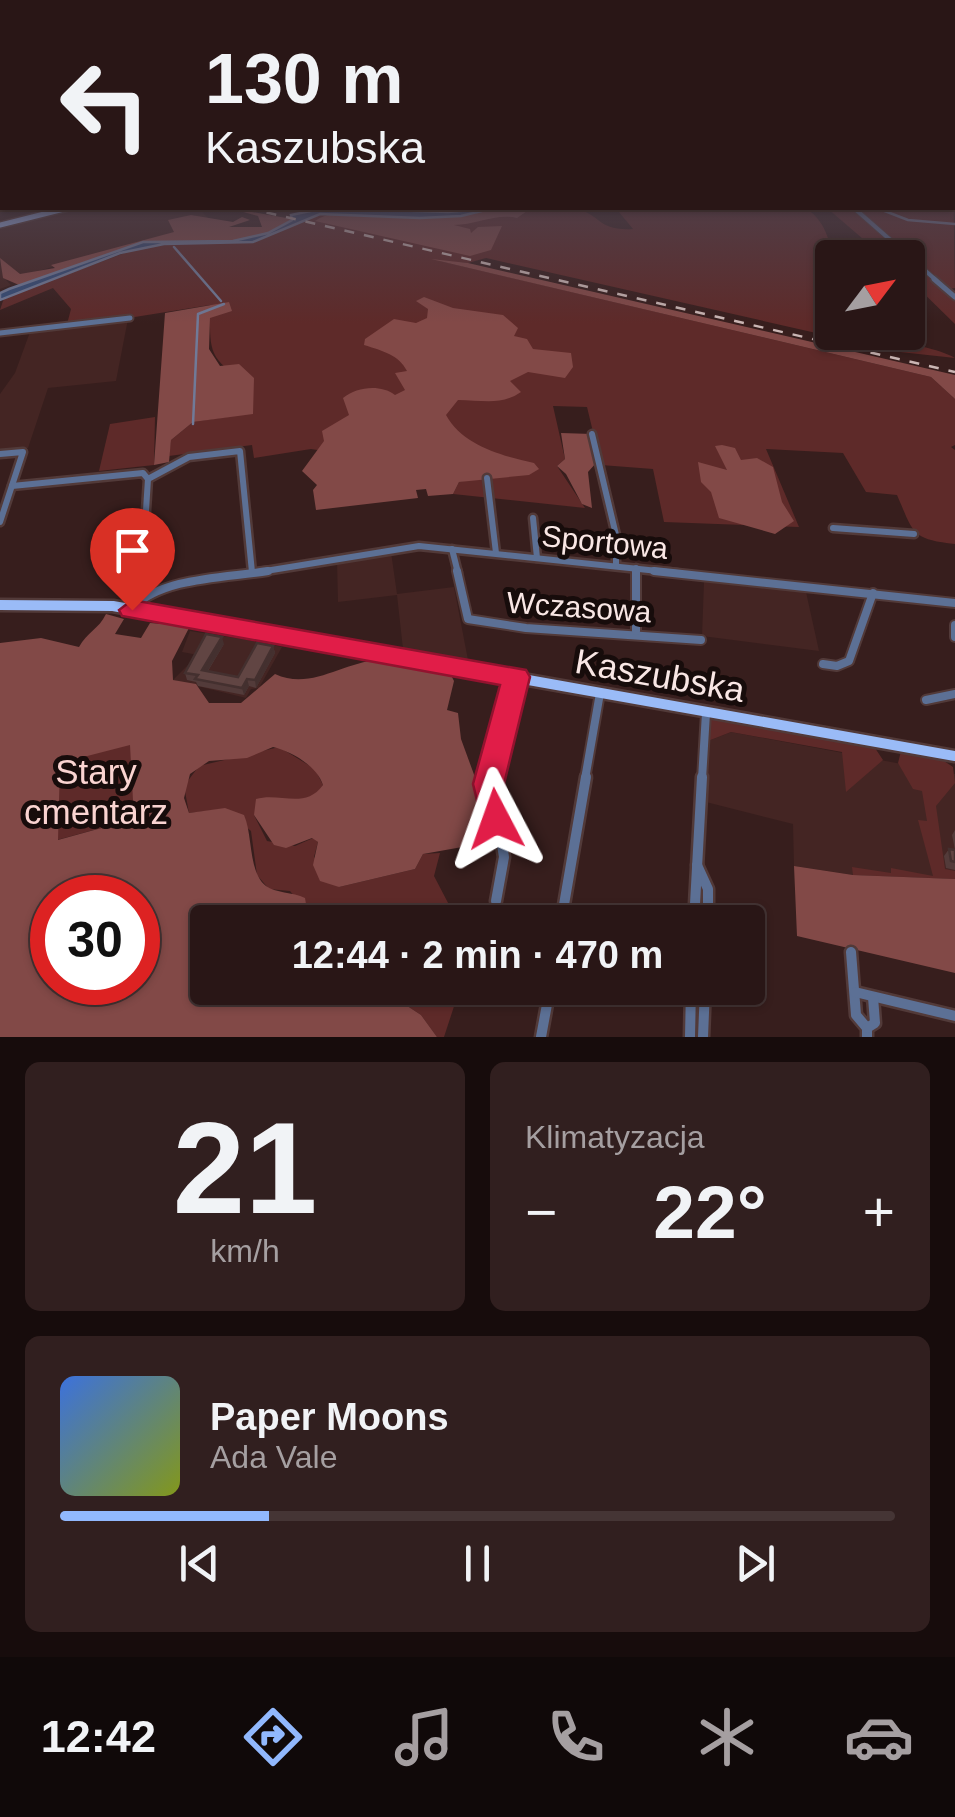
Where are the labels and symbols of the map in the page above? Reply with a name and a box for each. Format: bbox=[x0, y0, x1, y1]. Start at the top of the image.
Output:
north arrow bbox=[815, 240, 925, 350]
pin bbox=[90, 508, 175, 611]
street label: Sportowa bbox=[540, 519, 670, 565]
street label: Wczasowa bbox=[506, 585, 653, 629]
street label: Kaszubska bbox=[572, 641, 748, 709]
park label: Stary cmentarz bbox=[24, 752, 168, 831]
position arrow bbox=[444, 767, 548, 871]
speed limit sign: 30 bbox=[30, 875, 160, 1005]

